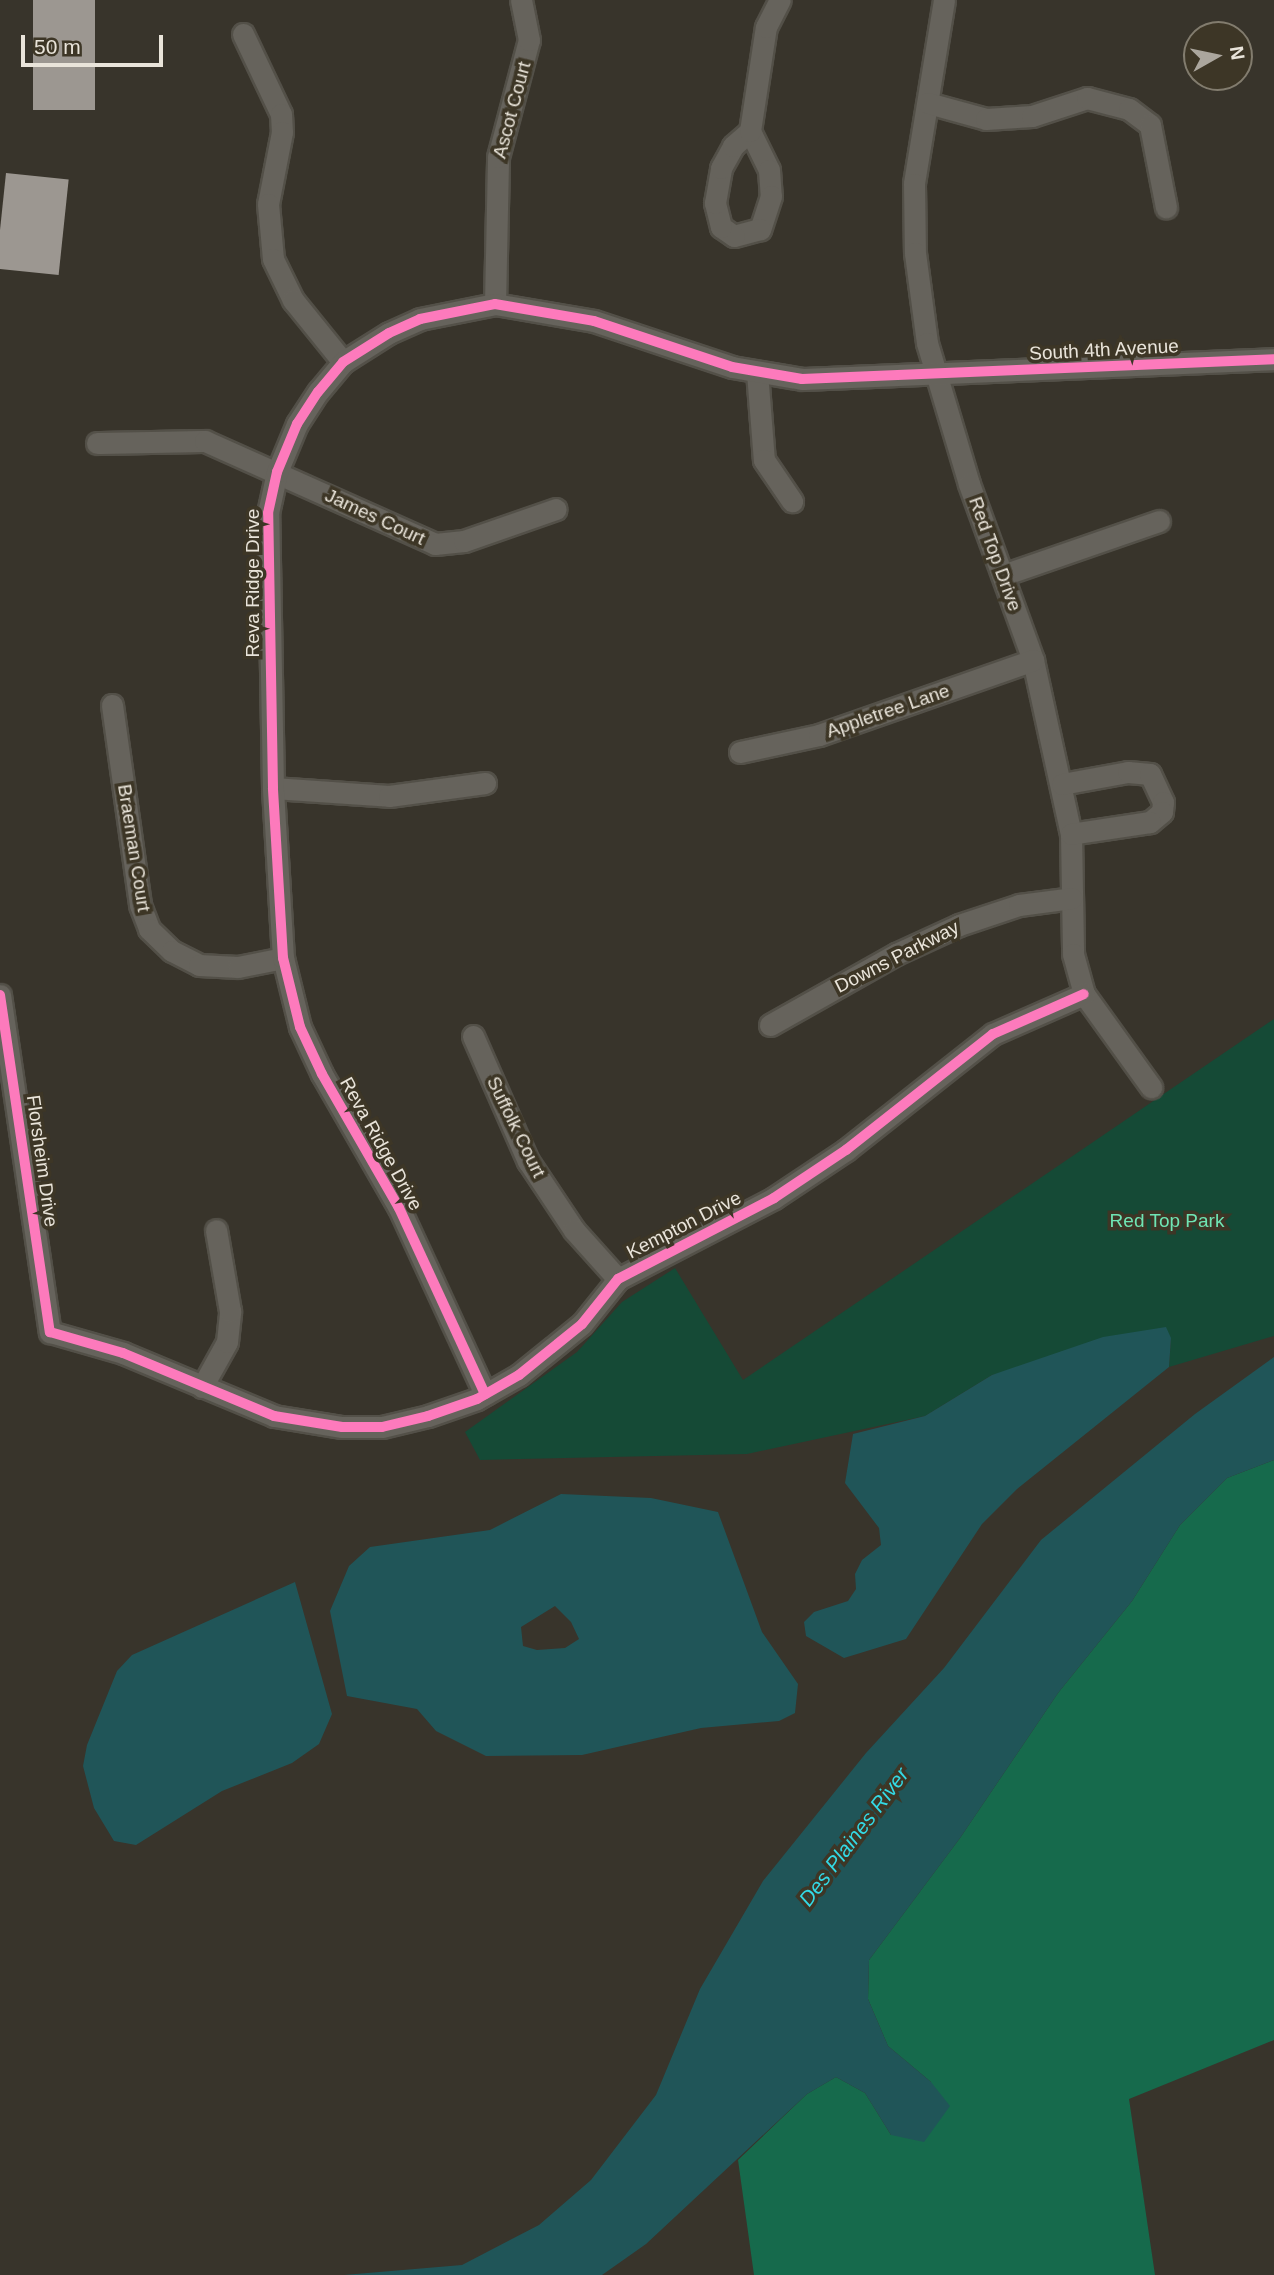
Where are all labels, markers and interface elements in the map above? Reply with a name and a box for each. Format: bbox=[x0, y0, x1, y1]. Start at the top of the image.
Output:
scale bar bbox=[24, 21, 166, 65]
north arrow bbox=[1183, 21, 1253, 91]
text: 50 m bbox=[34, 35, 81, 58]
text: N bbox=[1226, 45, 1249, 61]
street label: Ascot Court bbox=[488, 59, 536, 161]
street label: South 4th Avenue bbox=[1028, 335, 1180, 365]
street label: James Court bbox=[321, 484, 429, 550]
street label: Red Top Drive bbox=[964, 494, 1026, 614]
street label: Reva Ridge Drive bbox=[242, 509, 264, 657]
street label: Appletree Lane bbox=[823, 679, 953, 743]
street label: Braeman Court bbox=[113, 783, 155, 913]
street label: Downs Parkway bbox=[831, 916, 963, 998]
street label: Reva Ridge Drive bbox=[335, 1073, 427, 1215]
street label: Suffolk Court bbox=[482, 1073, 550, 1181]
street label: Florsheim Drive bbox=[21, 1094, 63, 1228]
street label: Kempton Drive bbox=[623, 1186, 745, 1264]
park label: Red Top Park bbox=[1109, 1210, 1225, 1232]
water label: Des Plaines River bbox=[794, 1763, 914, 1911]

